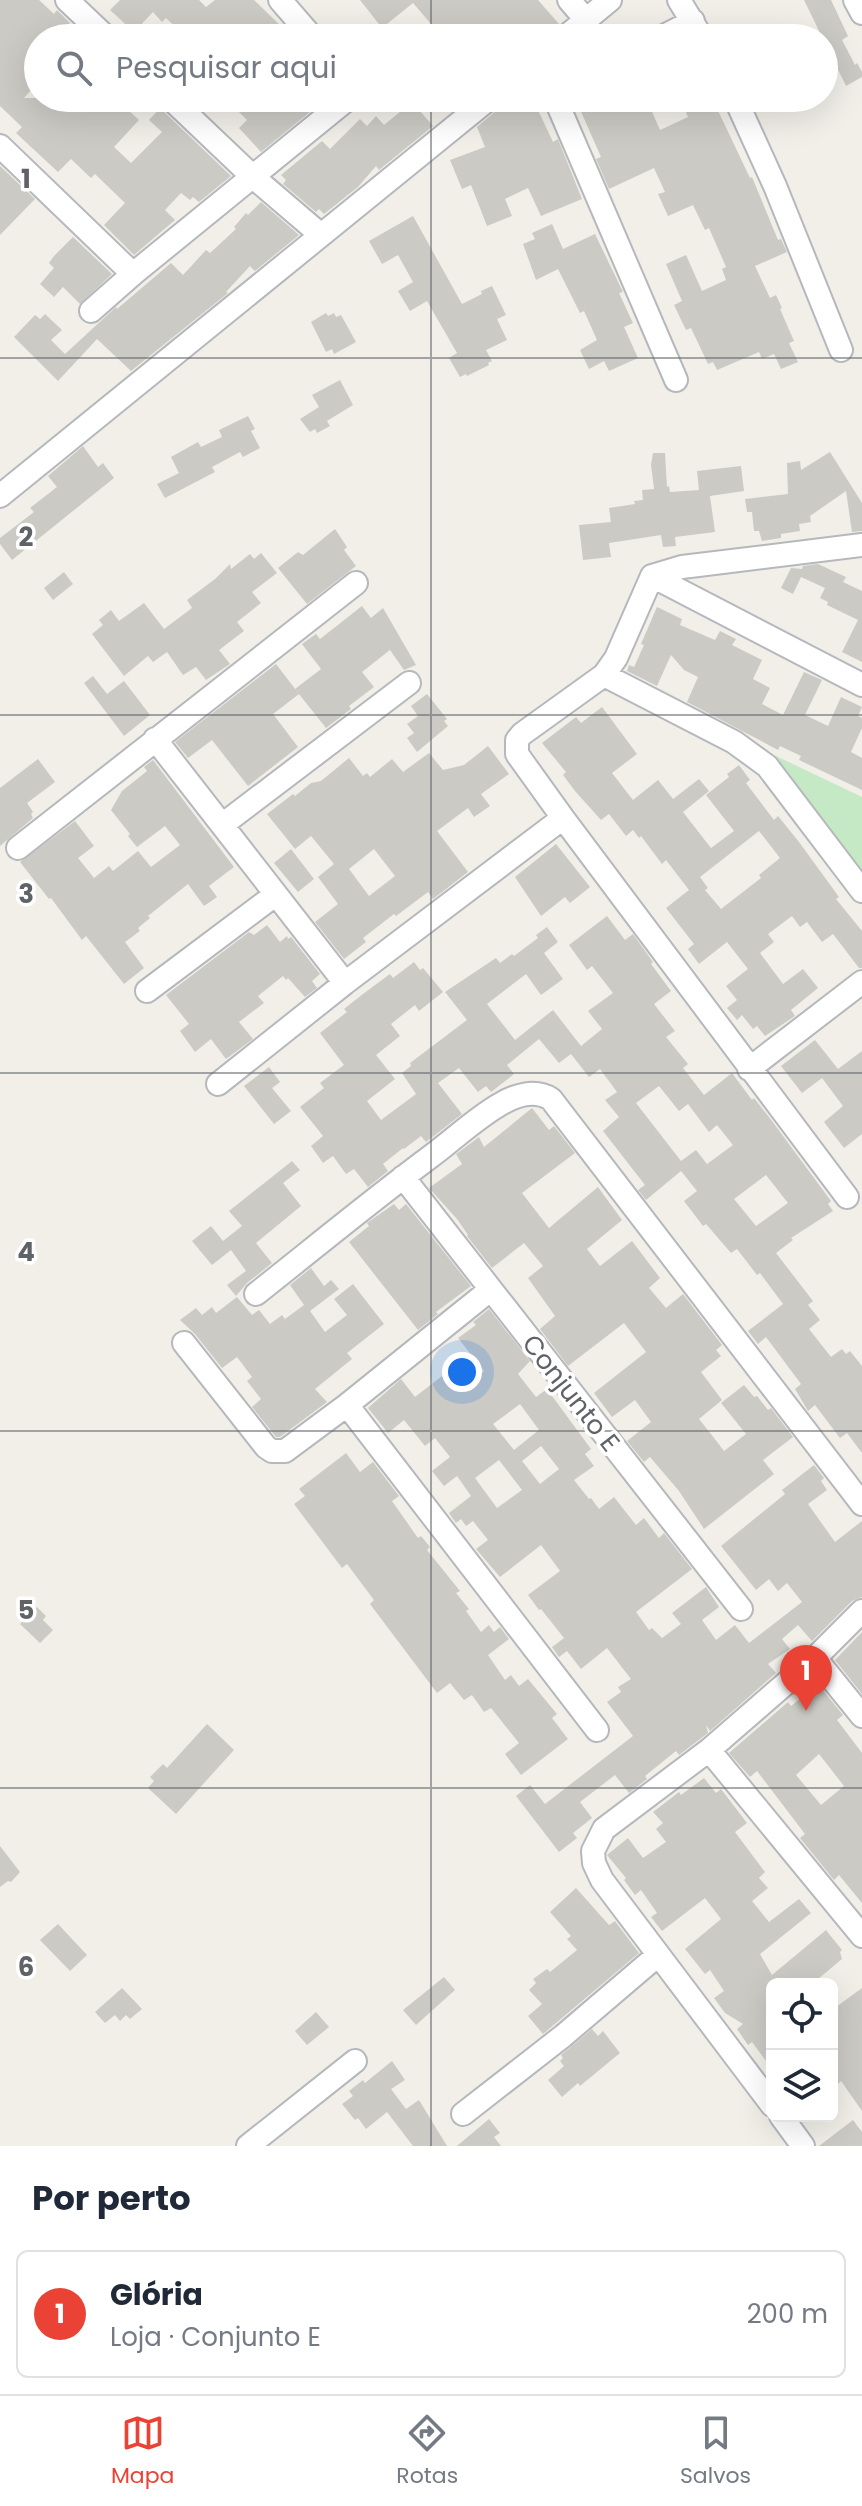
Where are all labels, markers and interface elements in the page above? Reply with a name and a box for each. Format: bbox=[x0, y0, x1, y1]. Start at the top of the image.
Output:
search box bbox=[24, 24, 838, 112]
icon: search bbox=[52, 46, 96, 90]
text: Pesquisar aqui bbox=[116, 46, 337, 89]
text: 1 bbox=[21, 161, 31, 197]
text: 2 bbox=[19, 519, 34, 555]
text: 3 bbox=[18, 876, 34, 912]
text: 4 bbox=[17, 1234, 35, 1270]
street label: Conjunto E bbox=[514, 1327, 628, 1459]
your location bbox=[442, 1352, 482, 1392]
text: 5 bbox=[18, 1592, 34, 1628]
pin: 1 bbox=[780, 1645, 832, 1711]
text: 6 bbox=[18, 1949, 34, 1985]
map controls bbox=[766, 1978, 838, 2122]
button: locate bbox=[766, 1978, 838, 2050]
button: layers bbox=[766, 2050, 838, 2122]
text: Por perto bbox=[32, 2174, 191, 2222]
text: Glória bbox=[110, 2273, 203, 2316]
text: 1 bbox=[55, 2296, 65, 2332]
text: 200 m bbox=[747, 2296, 828, 2332]
text: Loja · Conjunto E bbox=[110, 2319, 321, 2355]
tab: Mapa bbox=[111, 2411, 174, 2492]
tab: Rotas bbox=[396, 2411, 458, 2492]
tab: Salvos bbox=[680, 2411, 751, 2492]

